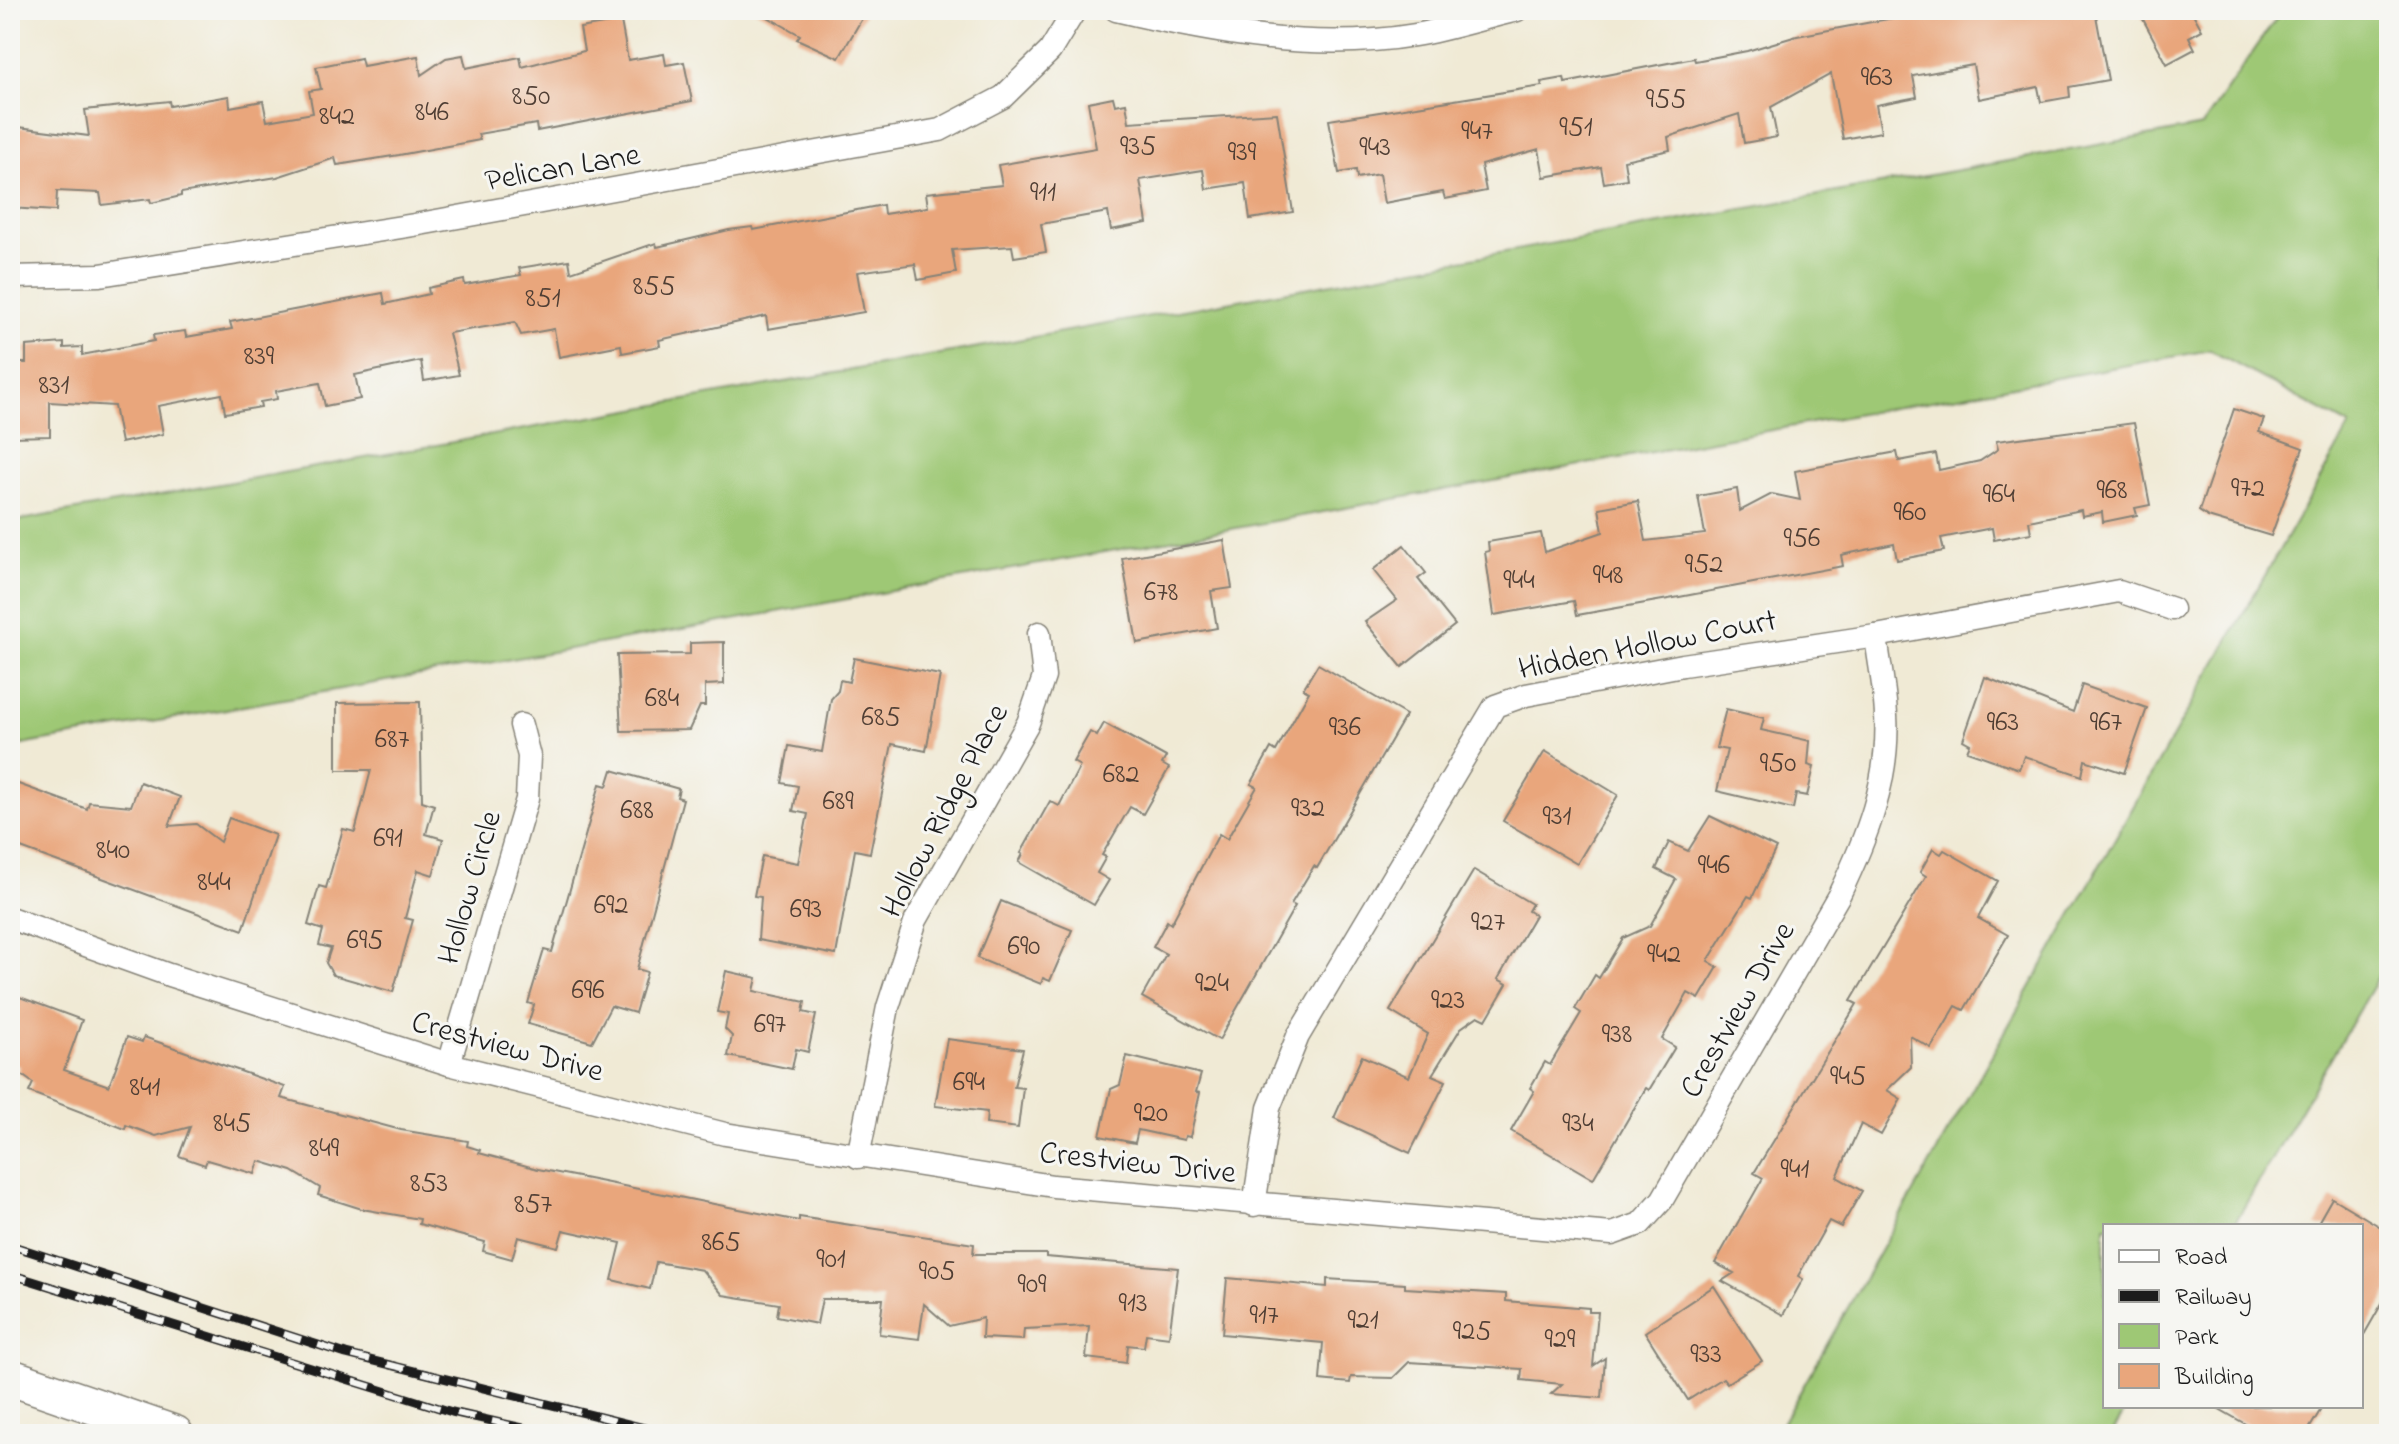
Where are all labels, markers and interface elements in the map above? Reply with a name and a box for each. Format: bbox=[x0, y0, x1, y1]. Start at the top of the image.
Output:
house number: 963 bbox=[1861, 58, 1893, 99]
house number: 850 bbox=[512, 77, 550, 118]
house number: 955 bbox=[1646, 80, 1686, 121]
house number: 846 bbox=[415, 93, 449, 134]
house number: 842 bbox=[319, 97, 355, 138]
house number: 951 bbox=[1559, 108, 1593, 149]
house number: 947 bbox=[1461, 112, 1493, 153]
house number: 935 bbox=[1120, 127, 1156, 168]
house number: 943 bbox=[1359, 128, 1391, 169]
street label: Pelican Lane bbox=[481, 133, 644, 206]
house number: 939 bbox=[1228, 133, 1257, 174]
house number: 911 bbox=[1030, 173, 1056, 214]
house number: 855 bbox=[633, 267, 675, 308]
house number: 851 bbox=[525, 279, 561, 320]
house number: 839 bbox=[244, 337, 275, 378]
house number: 831 bbox=[39, 366, 70, 407]
house number: 972 bbox=[2231, 469, 2265, 510]
house number: 968 bbox=[2096, 471, 2128, 512]
house number: 964 bbox=[1983, 475, 2016, 516]
house number: 960 bbox=[1894, 493, 1926, 534]
house number: 956 bbox=[1784, 519, 1820, 560]
house number: 952 bbox=[1685, 545, 1723, 586]
house number: 948 bbox=[1593, 556, 1623, 597]
house number: 944 bbox=[1503, 561, 1535, 602]
house number: 678 bbox=[1144, 573, 1178, 614]
street label: Hidden Hollow Court bbox=[1514, 598, 1781, 695]
house number: 684 bbox=[645, 679, 680, 720]
street label: Hollow Ridge Place bbox=[870, 696, 1023, 927]
house number: 685 bbox=[862, 698, 900, 739]
house number: 963 bbox=[1987, 703, 2019, 744]
house number: 967 bbox=[2090, 703, 2123, 744]
house number: 936 bbox=[1329, 708, 1361, 749]
house number: 687 bbox=[375, 720, 410, 761]
house number: 950 bbox=[1760, 744, 1796, 785]
house number: 682 bbox=[1103, 755, 1139, 796]
house number: 689 bbox=[822, 782, 854, 823]
house number: 932 bbox=[1291, 789, 1325, 830]
house number: 688 bbox=[620, 791, 654, 832]
house number: 931 bbox=[1543, 797, 1572, 838]
street label: Hollow Circle bbox=[427, 805, 516, 970]
house number: 691 bbox=[373, 819, 403, 860]
house number: 840 bbox=[96, 831, 130, 872]
house number: 946 bbox=[1698, 846, 1730, 887]
house number: 844 bbox=[197, 863, 231, 904]
house number: 692 bbox=[594, 886, 628, 927]
house number: 693 bbox=[790, 890, 822, 931]
house number: 927 bbox=[1471, 903, 1505, 944]
street label: Crestview Drive bbox=[1669, 913, 1809, 1108]
house number: 695 bbox=[347, 921, 383, 962]
house number: 690 bbox=[1008, 927, 1040, 968]
house number: 942 bbox=[1647, 935, 1681, 976]
house number: 924 bbox=[1195, 964, 1229, 1005]
house number: 696 bbox=[571, 971, 605, 1012]
house number: 923 bbox=[1431, 981, 1465, 1022]
street label: Crestview Drive bbox=[406, 1000, 609, 1097]
house number: 697 bbox=[754, 1005, 787, 1046]
house number: 938 bbox=[1602, 1015, 1632, 1056]
house number: 945 bbox=[1830, 1057, 1866, 1098]
house number: 694 bbox=[953, 1063, 986, 1104]
house number: 841 bbox=[130, 1068, 161, 1109]
house number: 920 bbox=[1134, 1094, 1168, 1135]
house number: 845 bbox=[213, 1104, 251, 1145]
house number: 934 bbox=[1562, 1104, 1594, 1145]
house number: 849 bbox=[309, 1129, 340, 1170]
street label: Crestview Drive bbox=[1037, 1131, 1239, 1198]
house number: 941 bbox=[1781, 1150, 1810, 1191]
house number: 853 bbox=[410, 1164, 448, 1205]
house number: 857 bbox=[514, 1185, 552, 1226]
house number: 865 bbox=[702, 1223, 740, 1264]
legend bbox=[2103, 1224, 2363, 1408]
house number: 901 bbox=[816, 1240, 846, 1281]
text: Road bbox=[2175, 1241, 2228, 1276]
house number: 905 bbox=[919, 1252, 955, 1293]
house number: 909 bbox=[1018, 1265, 1047, 1306]
text: Railway bbox=[2175, 1281, 2252, 1317]
house number: 913 bbox=[1119, 1284, 1147, 1325]
house number: 917 bbox=[1250, 1296, 1279, 1337]
house number: 921 bbox=[1347, 1301, 1379, 1342]
house number: 925 bbox=[1453, 1312, 1491, 1353]
house number: 929 bbox=[1545, 1320, 1576, 1361]
text: Park bbox=[2175, 1321, 2219, 1356]
house number: 933 bbox=[1690, 1335, 1722, 1376]
text: Building bbox=[2174, 1361, 2254, 1396]

